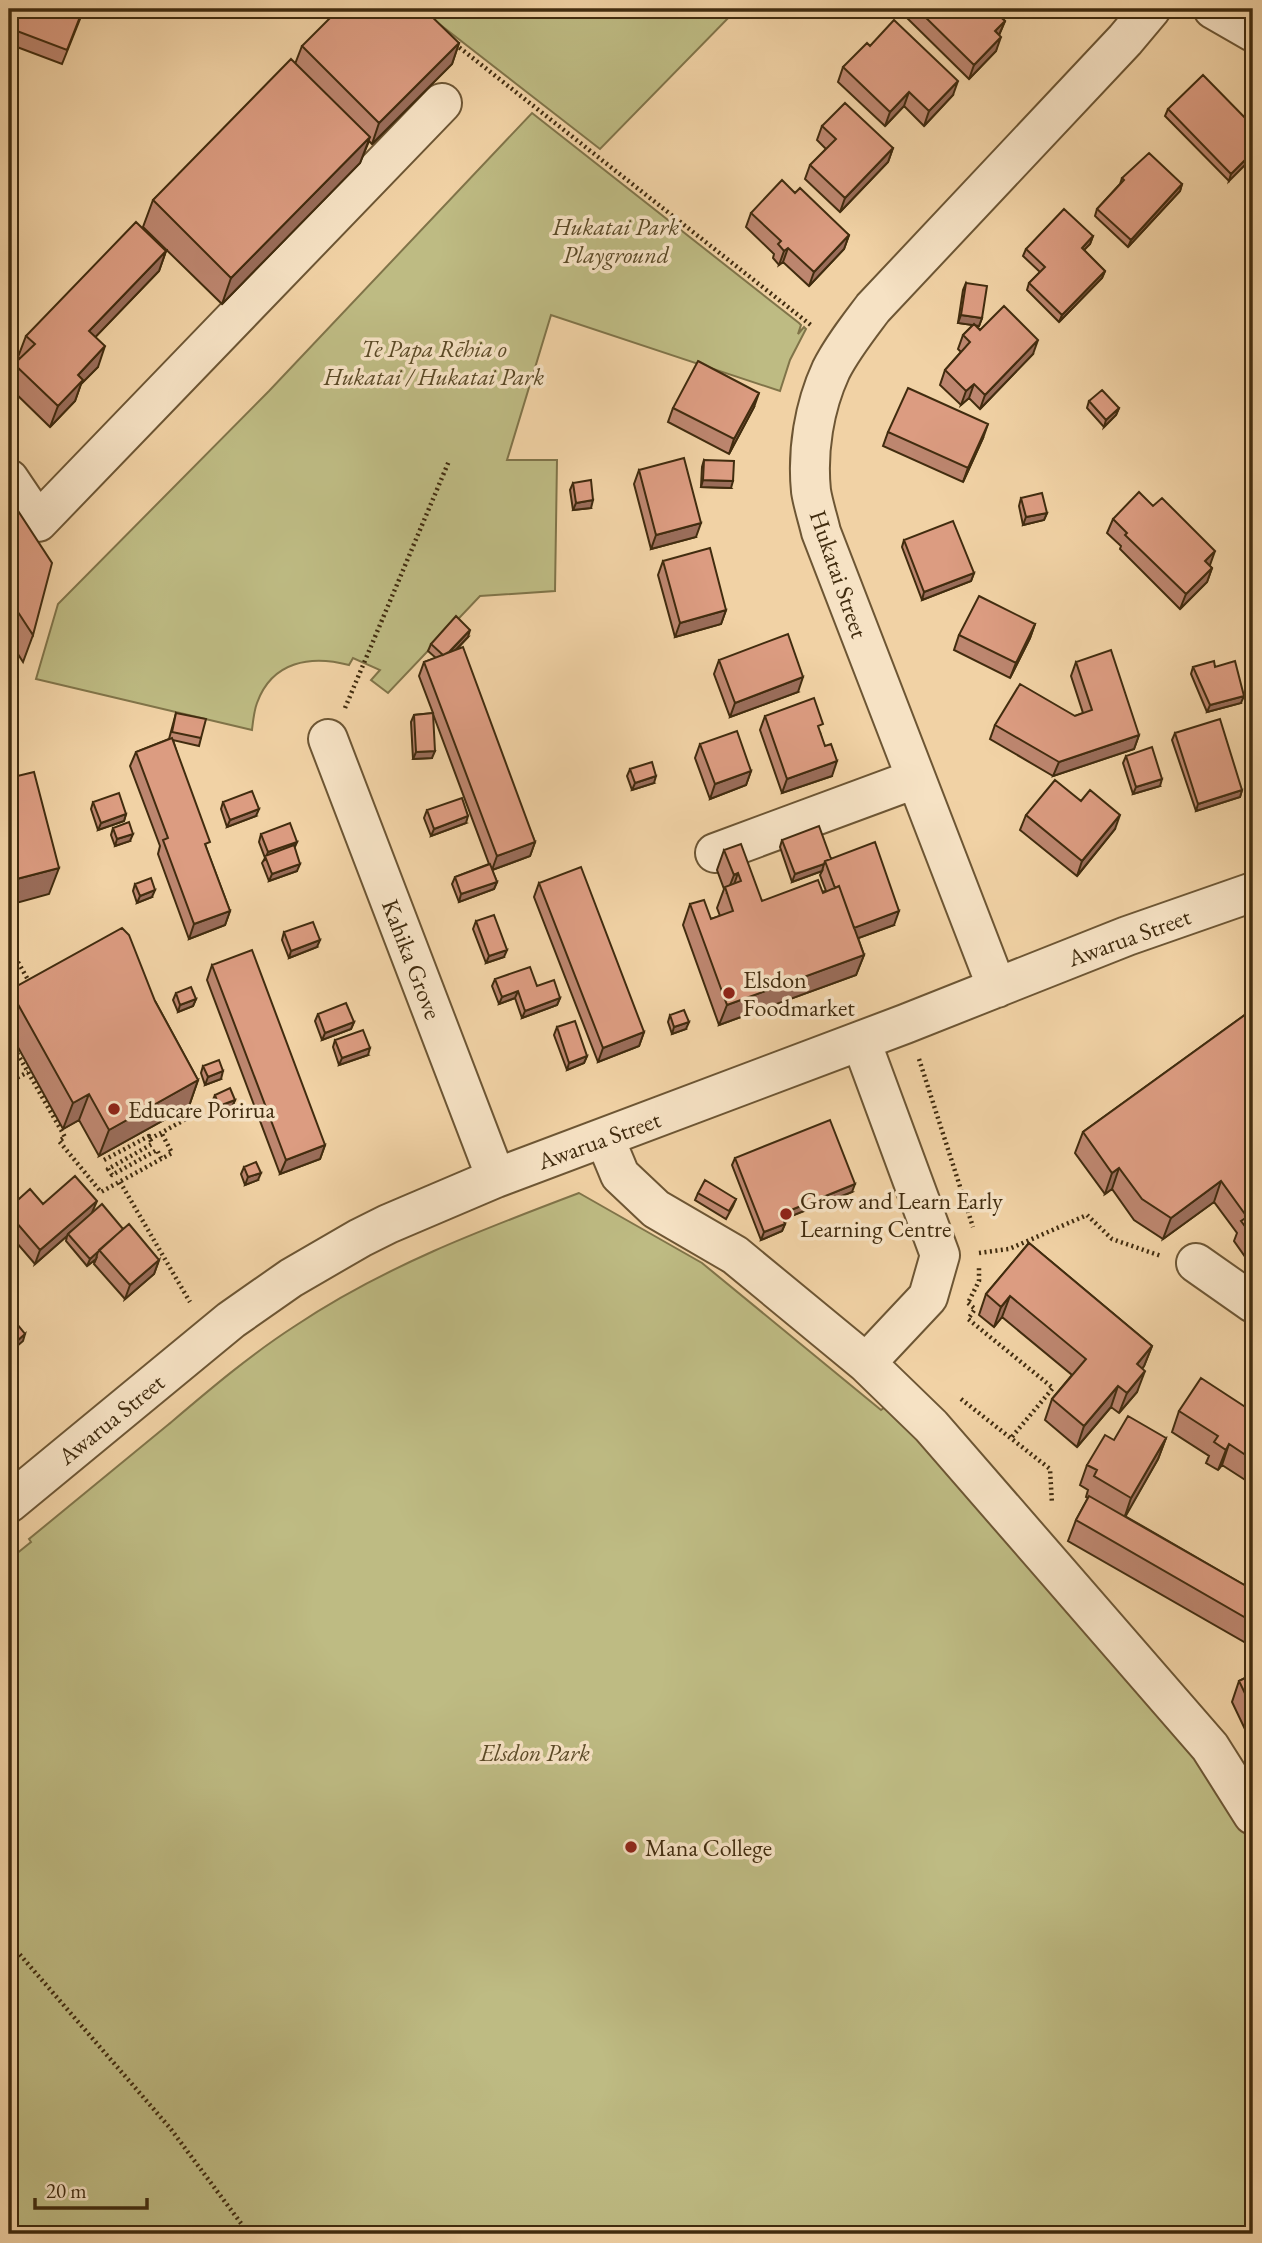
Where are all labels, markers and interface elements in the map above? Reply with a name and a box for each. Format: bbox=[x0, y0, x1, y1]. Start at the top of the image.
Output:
park label: Hukatai Park Playground bbox=[552, 211, 679, 270]
park label: Te Papa Rēhia o Hukatai / Hukatai Park bbox=[323, 333, 544, 392]
street label: Hukatai Street bbox=[803, 506, 876, 643]
street label: Kahika Grove bbox=[375, 895, 449, 1023]
street label: Awarua Street bbox=[1062, 900, 1195, 974]
place label: Elsdon Foodmarket bbox=[743, 964, 855, 1023]
marker: Elsdon Foodmarket bbox=[721, 985, 737, 1001]
place label: Educare Porirua bbox=[128, 1094, 275, 1125]
marker: Educare Porirua bbox=[106, 1101, 122, 1117]
street label: Awarua Street bbox=[532, 1103, 665, 1177]
place label: Grow and Learn Early Learning Centre bbox=[800, 1185, 1003, 1244]
marker: Grow and Learn Early Learning Centre bbox=[778, 1206, 794, 1222]
street label: Awarua Street bbox=[51, 1366, 171, 1472]
park label: Elsdon Park bbox=[479, 1737, 590, 1768]
place label: Mana College bbox=[645, 1832, 772, 1863]
marker: Mana College bbox=[623, 1839, 639, 1855]
scale bar bbox=[35, 2166, 147, 2210]
text: 20 m bbox=[46, 2177, 87, 2204]

